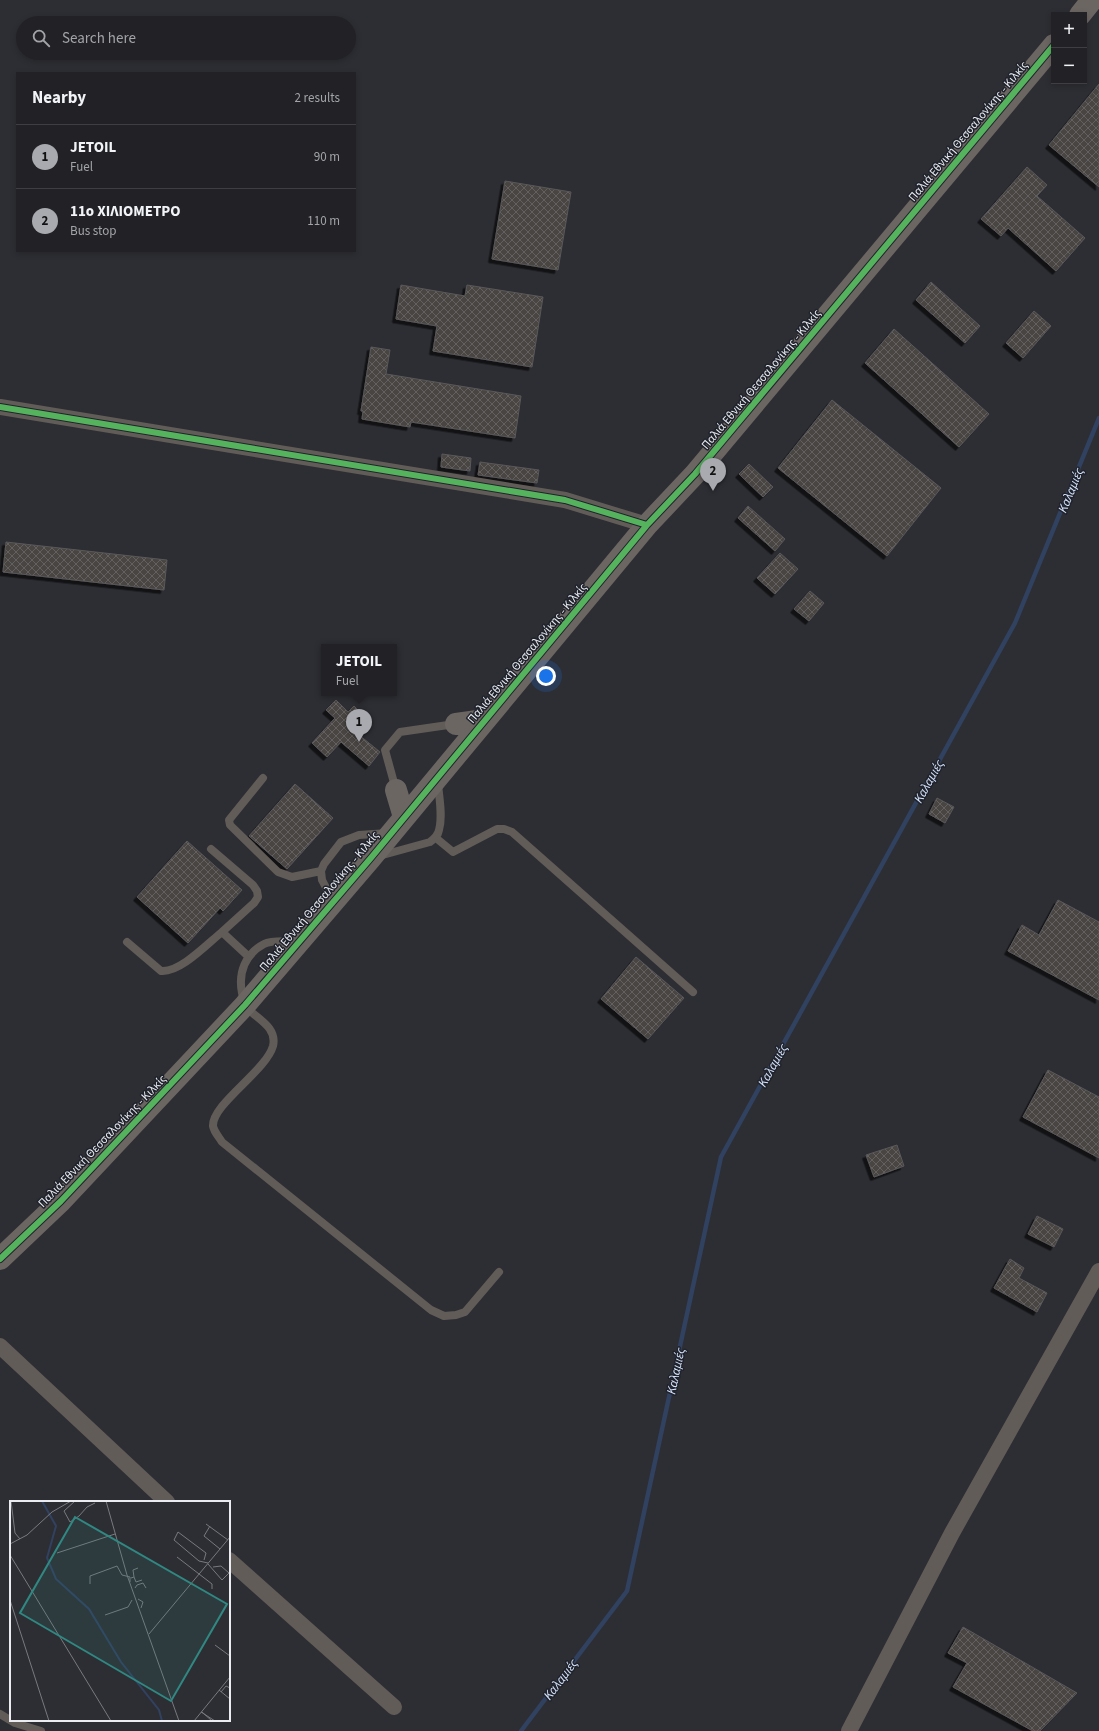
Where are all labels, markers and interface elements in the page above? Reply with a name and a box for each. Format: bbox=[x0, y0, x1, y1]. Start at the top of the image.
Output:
map controls bbox=[1051, 12, 1087, 84]
button: + bbox=[1051, 12, 1087, 48]
search box bbox=[16, 16, 356, 60]
icon: search bbox=[30, 27, 52, 49]
text: Search here bbox=[62, 28, 136, 49]
button: − bbox=[1051, 48, 1087, 84]
street label: Παλιά Εθνική Θεσσαλονίκης - Κιλκίς bbox=[905, 58, 1032, 205]
text: Nearby bbox=[32, 86, 86, 110]
text: 2 results bbox=[295, 89, 340, 107]
text: JETOIL bbox=[70, 137, 116, 158]
text: 1 bbox=[42, 148, 48, 166]
text: 90 m bbox=[314, 148, 340, 166]
text: Fuel bbox=[70, 158, 93, 176]
text: 11ο ΧΙΛΙΟΜΕΤΡΟ bbox=[70, 201, 180, 222]
text: 2 bbox=[42, 212, 48, 230]
text: 110 m bbox=[307, 212, 340, 230]
text: Bus stop bbox=[70, 222, 116, 240]
street label: Παλιά Εθνική Θεσσαλονίκης - Κιλκίς bbox=[698, 306, 825, 453]
pin: 2 bbox=[700, 458, 726, 491]
water label: Καλαμιές bbox=[1054, 465, 1088, 516]
street label: Παλιά Εθνική Θεσσαλονίκης - Κιλκίς bbox=[464, 580, 591, 727]
popup bbox=[321, 644, 397, 696]
text: JETOIL bbox=[336, 651, 382, 672]
your location bbox=[536, 666, 556, 686]
text: Fuel bbox=[336, 672, 359, 690]
pin: 1 bbox=[346, 709, 372, 742]
water label: Καλαμιές bbox=[910, 756, 948, 806]
street label: Παλιά Εθνική Θεσσαλονίκης - Κιλκίς bbox=[256, 828, 383, 975]
water label: Καλαμιές bbox=[754, 1040, 792, 1090]
street label: Παλιά Εθνική Θεσσαλονίκης - Κιλκίς bbox=[34, 1071, 170, 1211]
water label: Καλαμιές bbox=[662, 1346, 690, 1396]
inset map bbox=[10, 1501, 230, 1721]
water label: Καλαμιές bbox=[539, 1655, 582, 1704]

